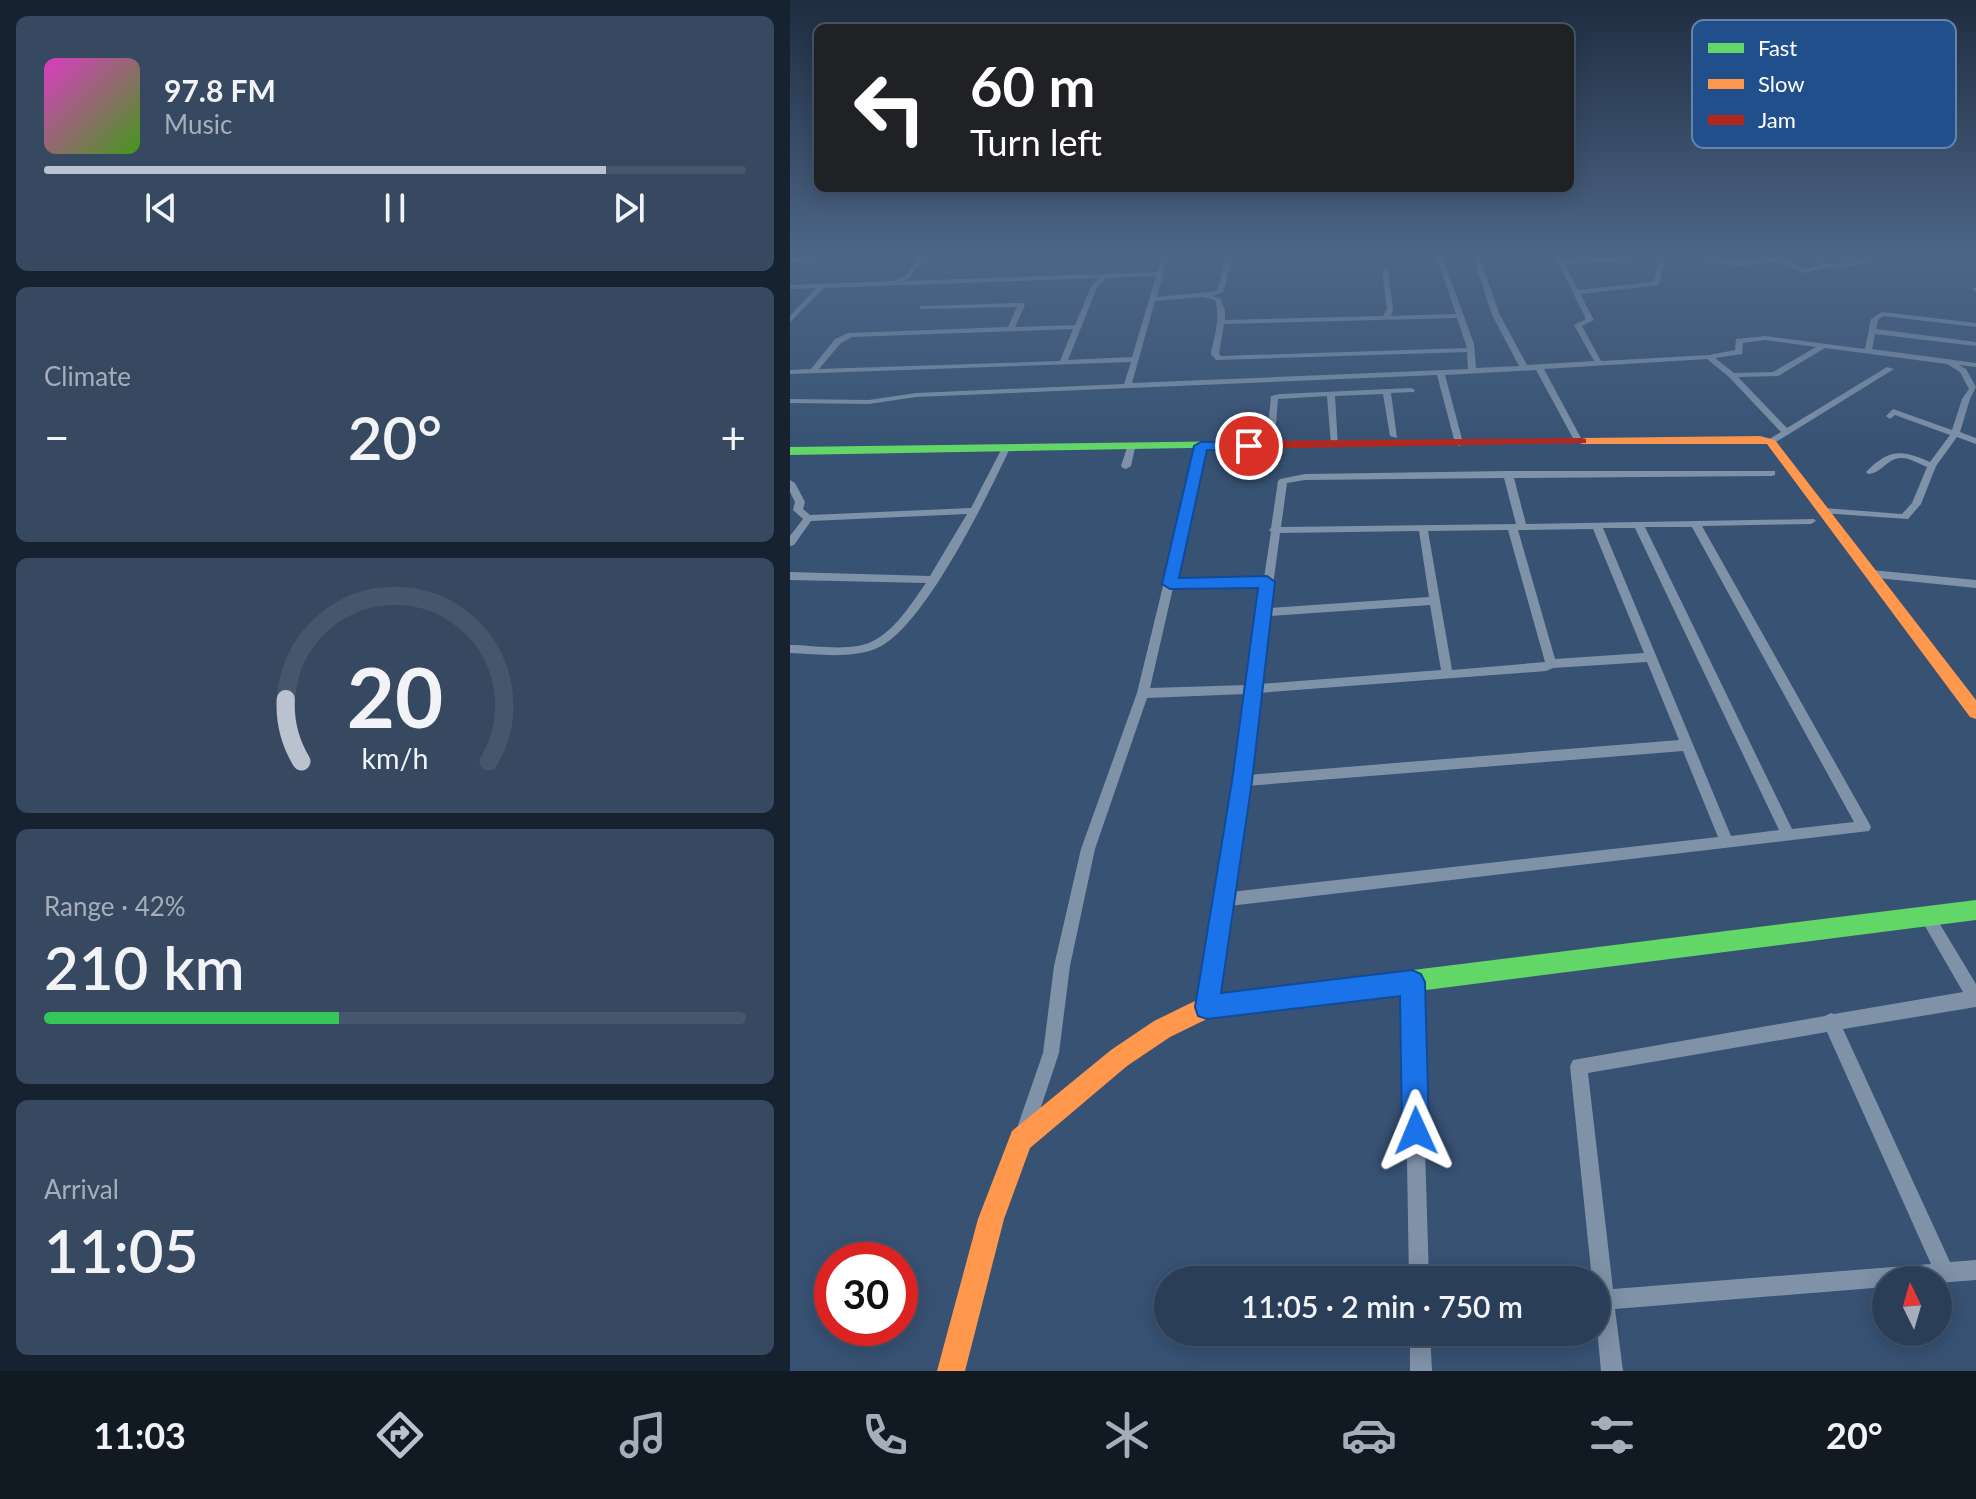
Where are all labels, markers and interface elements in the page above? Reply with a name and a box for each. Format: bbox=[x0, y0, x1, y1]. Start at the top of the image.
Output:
legend bbox=[1692, 20, 1956, 148]
text: Fast bbox=[1758, 34, 1797, 61]
text: 60 m bbox=[970, 52, 1095, 119]
icon: left bbox=[838, 56, 942, 160]
text: Slow bbox=[1758, 70, 1805, 97]
text: 97.8 FM bbox=[164, 72, 276, 108]
text: Jam bbox=[1758, 106, 1796, 133]
text: Music bbox=[164, 108, 232, 140]
text: Turn left bbox=[970, 120, 1102, 164]
icon: previous bbox=[139, 186, 183, 230]
icon: pause bbox=[373, 186, 417, 230]
icon: next bbox=[607, 186, 651, 230]
text: Climate bbox=[44, 360, 131, 392]
text: 20° bbox=[348, 401, 442, 473]
text: − bbox=[44, 411, 70, 463]
text: + bbox=[720, 411, 746, 463]
pin bbox=[1215, 412, 1283, 480]
icon: arrive bbox=[1227, 424, 1271, 468]
text: 20 bbox=[347, 645, 443, 745]
text: km/h bbox=[362, 741, 428, 775]
text: Range · 42% bbox=[44, 890, 186, 922]
text: 210 km bbox=[44, 931, 245, 1003]
position arrow bbox=[1374, 1089, 1458, 1173]
text: Arrival bbox=[44, 1173, 119, 1205]
text: 11:05 bbox=[44, 1214, 198, 1286]
speed limit sign: 30 bbox=[814, 1242, 918, 1346]
north arrow bbox=[1872, 1266, 1952, 1346]
map controls bbox=[1872, 1266, 1952, 1346]
text: 11:05 · 2 min · 750 m bbox=[1241, 1288, 1523, 1324]
icon: directions bbox=[372, 1407, 428, 1463]
icon: music bbox=[615, 1407, 671, 1463]
icon: phone bbox=[857, 1407, 913, 1463]
icon: climate bbox=[1099, 1407, 1155, 1463]
icon: car bbox=[1341, 1407, 1397, 1463]
icon: filters bbox=[1584, 1407, 1640, 1463]
text: 11:03 bbox=[93, 1413, 186, 1457]
text: 20° bbox=[1826, 1413, 1883, 1457]

